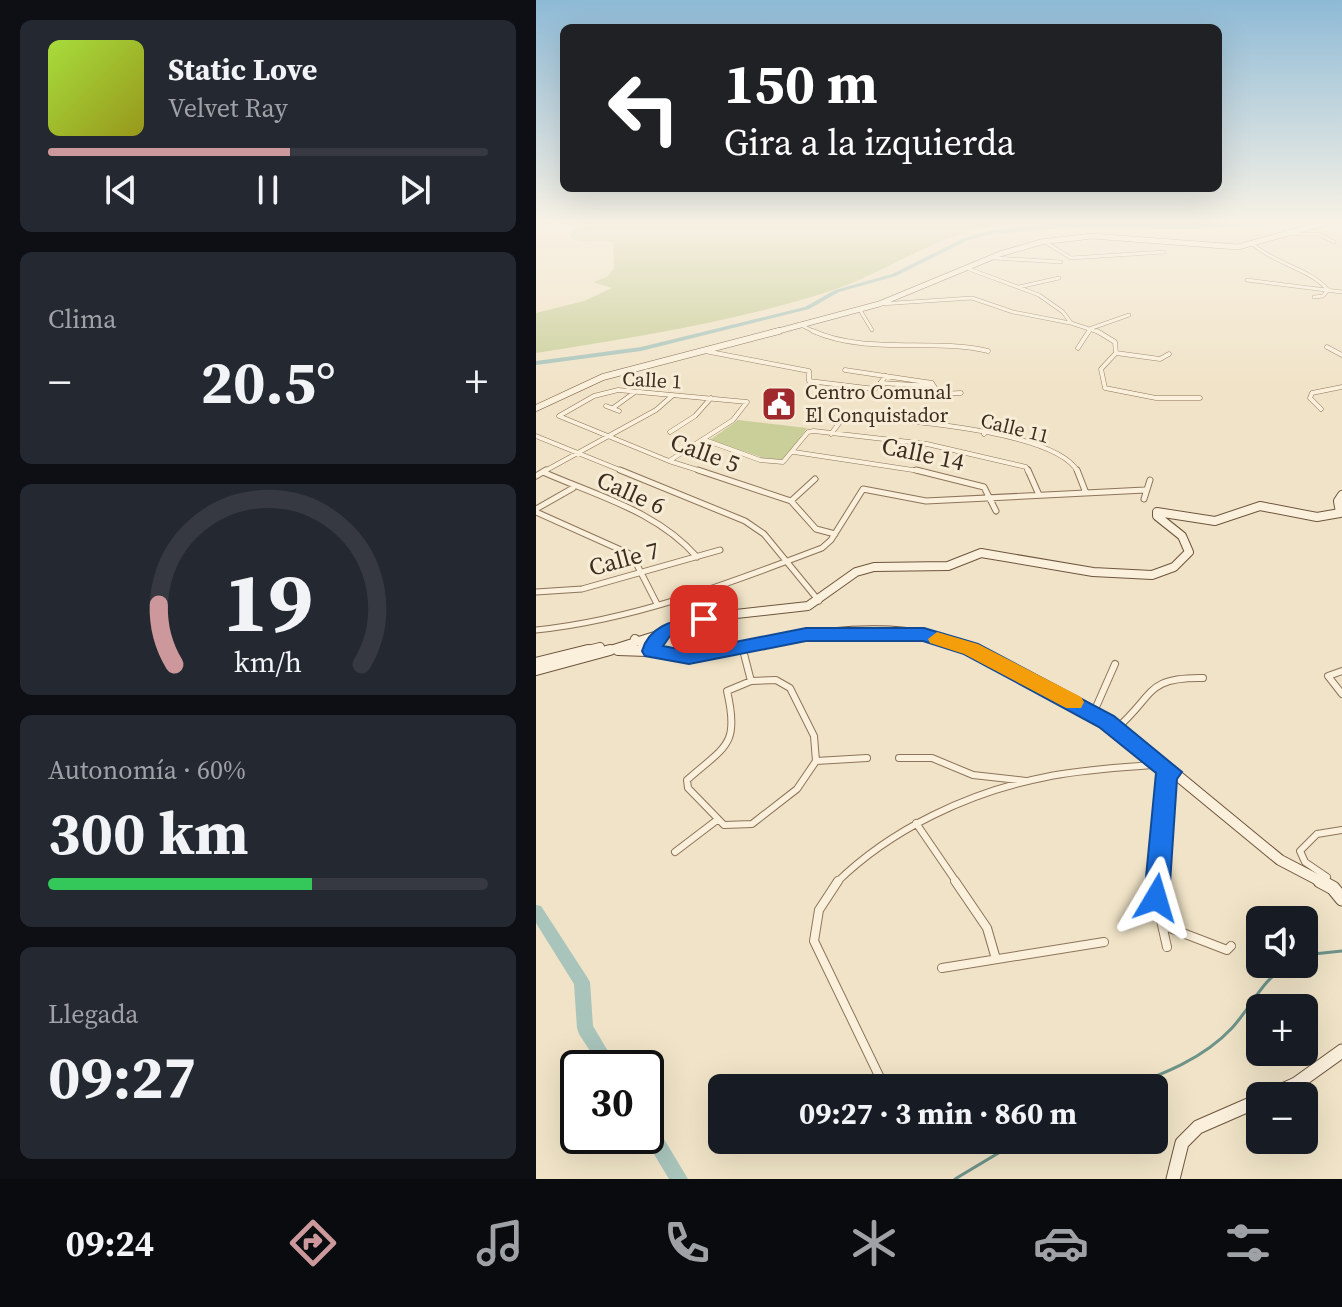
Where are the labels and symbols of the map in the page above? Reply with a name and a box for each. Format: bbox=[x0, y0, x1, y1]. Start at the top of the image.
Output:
street label: Calle 1 bbox=[622, 364, 682, 396]
place label: Centro Comunal El Conquistador bbox=[805, 378, 952, 429]
public building icon: Centro Comunal El Conquistador bbox=[760, 385, 798, 423]
street label: Calle 11 bbox=[978, 406, 1052, 450]
street label: Calle 5 bbox=[666, 425, 744, 480]
street label: Calle 14 bbox=[879, 429, 967, 478]
street label: Calle 6 bbox=[592, 463, 671, 522]
street label: Calle 7 bbox=[585, 533, 663, 584]
pin bbox=[670, 585, 738, 653]
position arrow bbox=[1114, 856, 1198, 940]
speed limit sign: 30 bbox=[560, 1050, 664, 1154]

